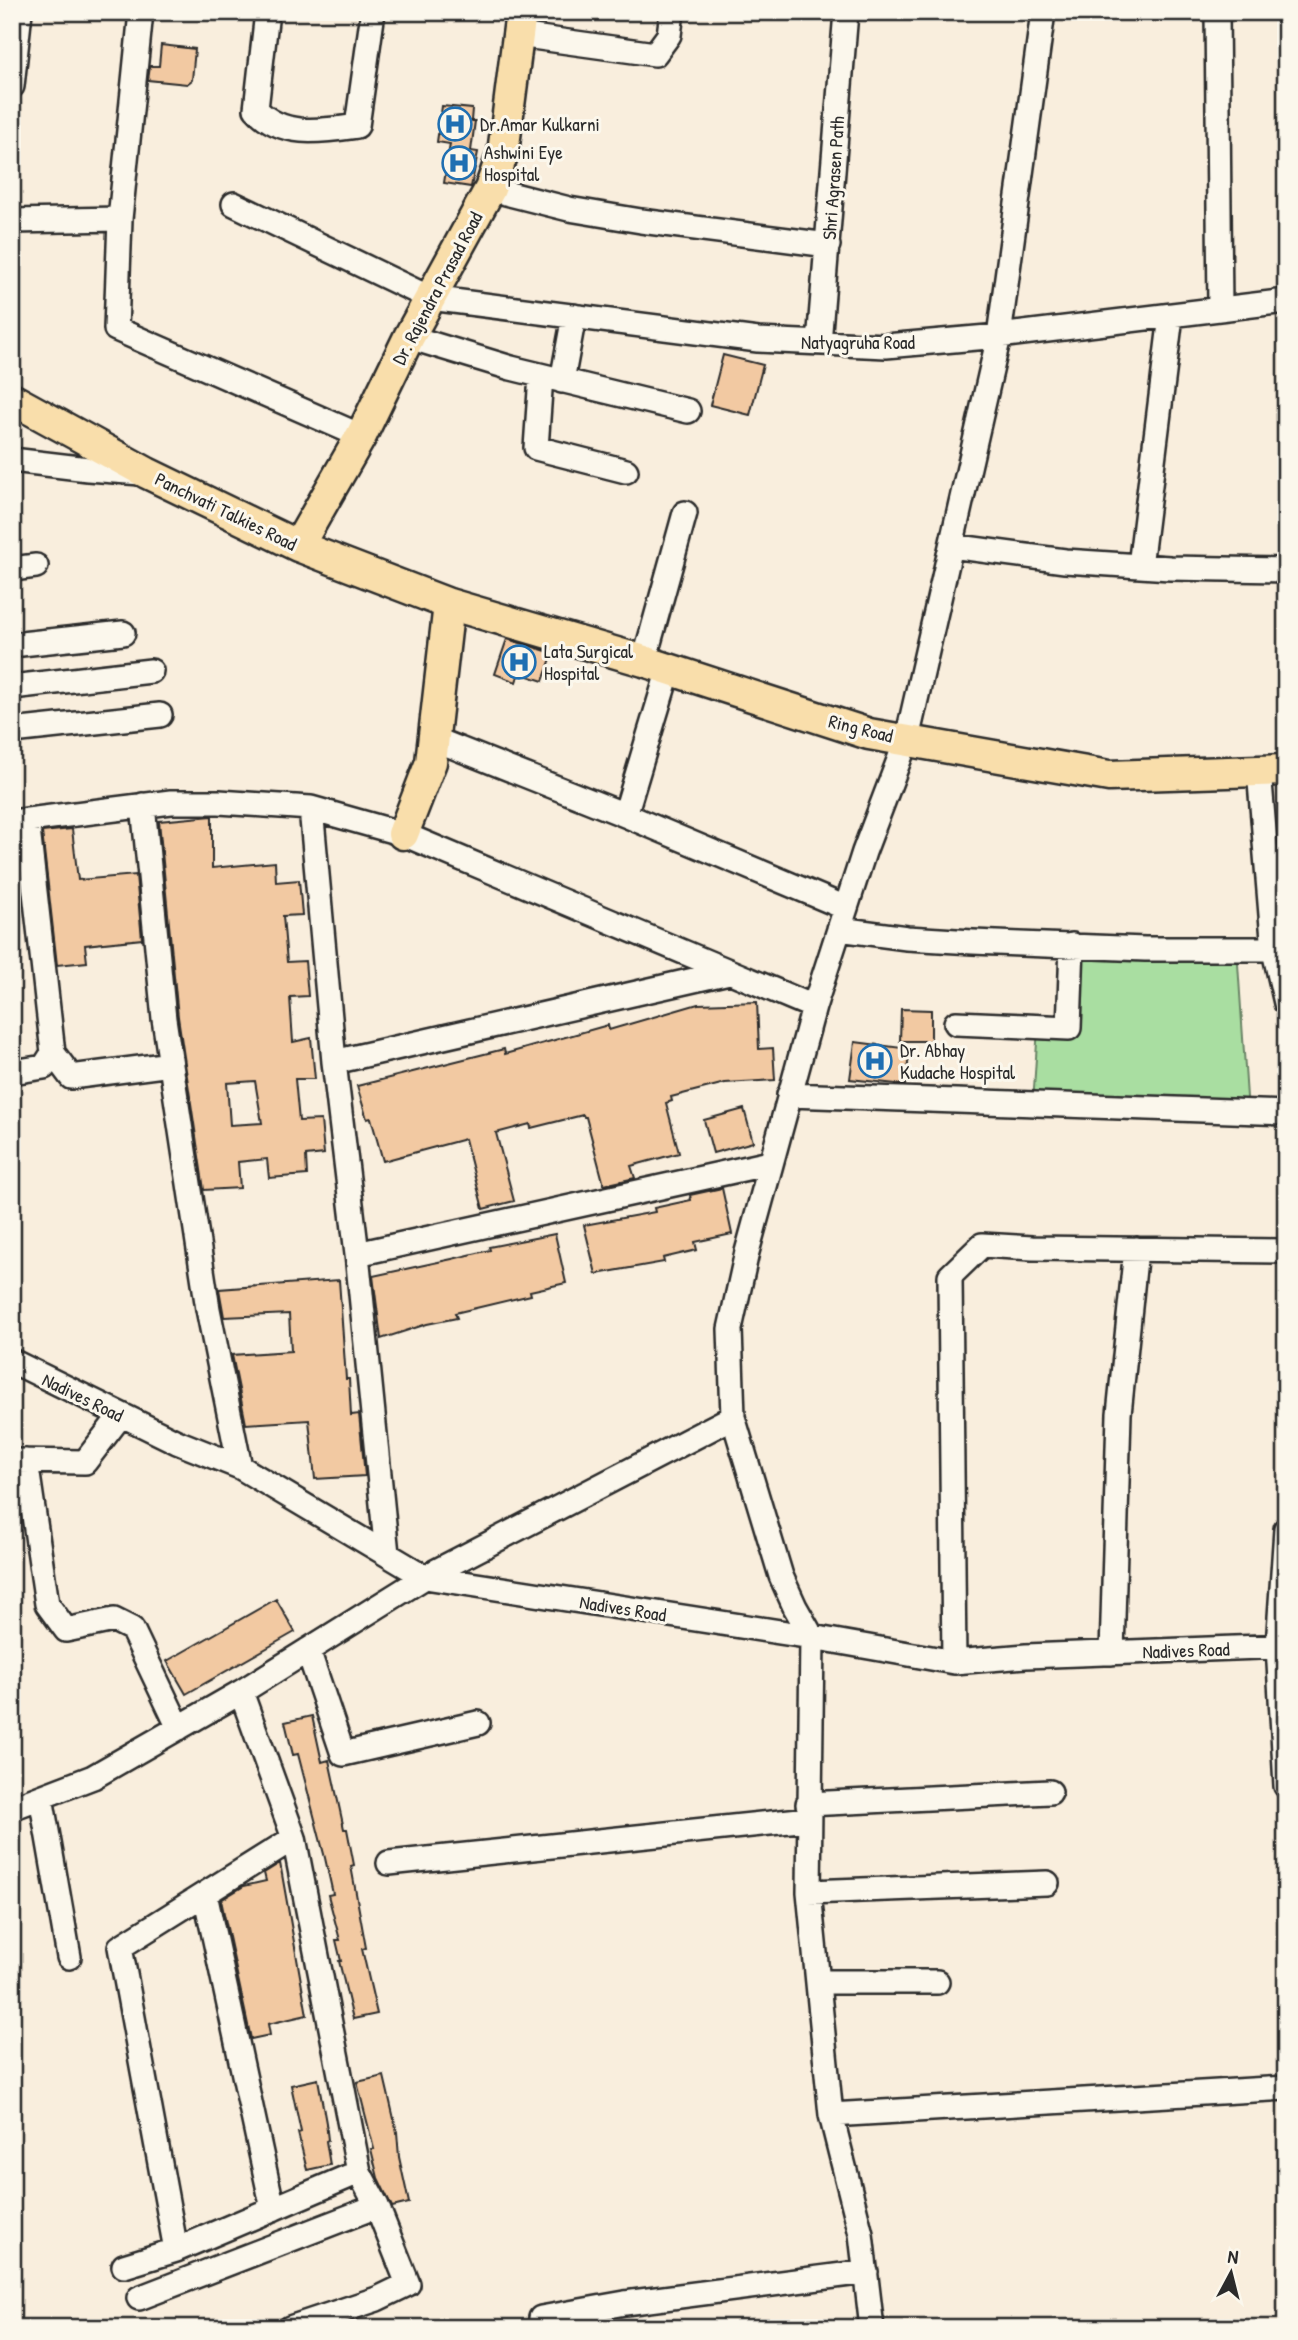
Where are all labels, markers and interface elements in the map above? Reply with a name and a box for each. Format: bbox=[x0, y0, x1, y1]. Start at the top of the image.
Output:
hospital icon: Dr.Amar Kulkarni bbox=[436, 105, 474, 143]
place label: Dr.Amar Kulkarni bbox=[480, 111, 600, 137]
street label: Shri Agrasen Path bbox=[816, 115, 850, 241]
place label: Ashwini Eye Hospital bbox=[484, 139, 563, 187]
hospital icon: Ashwini Eye Hospital bbox=[440, 144, 478, 182]
street label: Dr. Rajendra Prasad Road bbox=[386, 207, 489, 369]
street label: Natyagruha Road bbox=[801, 329, 916, 355]
street label: Panchvati Talkies Road bbox=[151, 465, 302, 557]
place label: Lata Surgical Hospital bbox=[544, 638, 634, 686]
hospital icon: Lata Surgical Hospital bbox=[500, 643, 538, 681]
street label: Ring Road bbox=[826, 707, 896, 749]
place label: Dr. Abhay Kudache Hospital bbox=[900, 1037, 1016, 1085]
hospital icon: Dr. Abhay Kudache Hospital bbox=[856, 1042, 894, 1080]
street label: Nadives Road bbox=[38, 1366, 128, 1428]
street label: Nadives Road bbox=[578, 1588, 669, 1628]
street label: Nadives Road bbox=[1142, 1635, 1231, 1665]
north arrow bbox=[1196, 2238, 1266, 2308]
text: N bbox=[1226, 2243, 1240, 2270]

